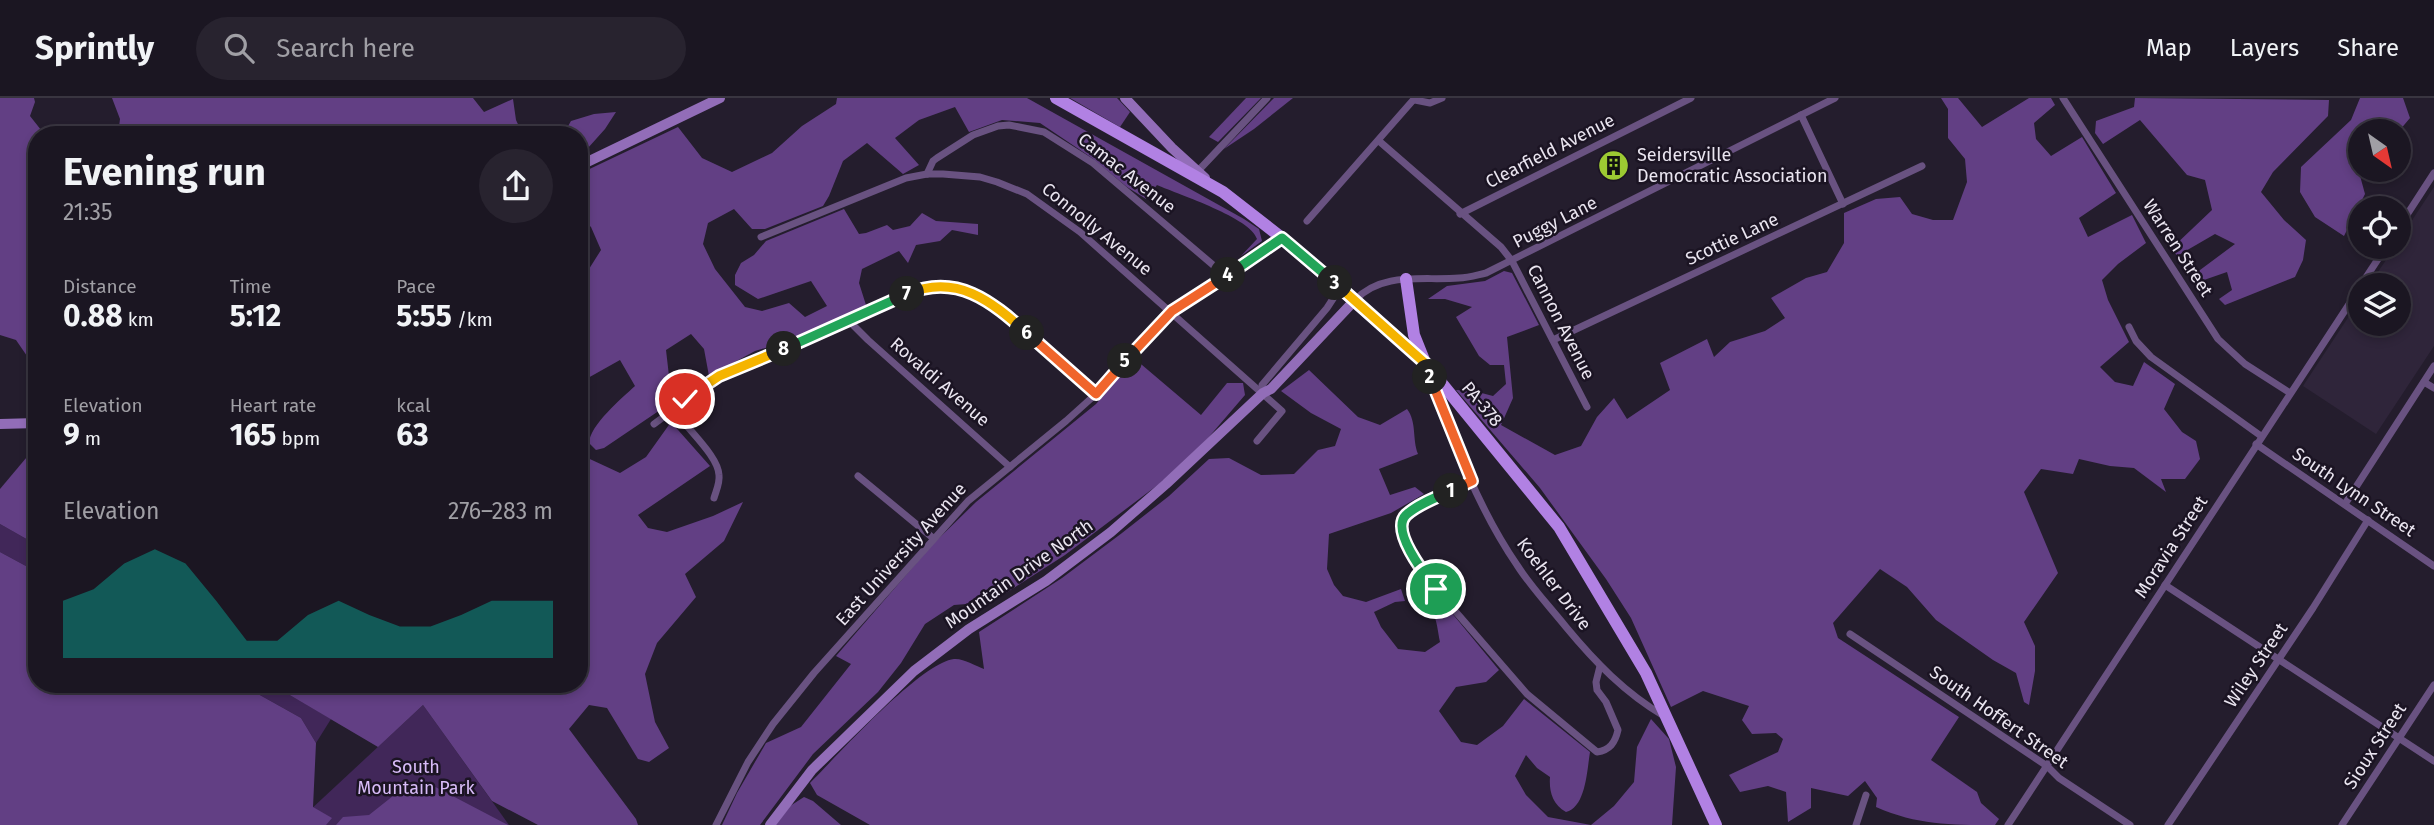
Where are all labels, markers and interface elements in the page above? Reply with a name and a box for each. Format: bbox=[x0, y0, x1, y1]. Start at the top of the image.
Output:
search box bbox=[196, 17, 686, 80]
text: Sprintly bbox=[35, 28, 154, 68]
icon: search bbox=[220, 29, 258, 67]
text: Search here bbox=[276, 33, 415, 64]
text: Map bbox=[2146, 34, 2192, 62]
text: Layers bbox=[2230, 34, 2299, 62]
text: Share bbox=[2337, 34, 2399, 62]
street label: Clearfield Avenue bbox=[1482, 109, 1618, 193]
north arrow bbox=[2348, 119, 2412, 182]
map controls bbox=[2348, 119, 2411, 336]
street label: Camac Avenue bbox=[1074, 128, 1180, 218]
place label: Seidersville Democratic Association bbox=[1637, 144, 1828, 187]
building icon: Seidersville Democratic Association bbox=[1597, 148, 1631, 182]
text: Evening run bbox=[63, 149, 266, 195]
button: share bbox=[479, 149, 553, 223]
street label: Connolly Avenue bbox=[1037, 178, 1157, 280]
street label: Puggy Lane bbox=[1509, 191, 1601, 253]
street label: Warren Street bbox=[2138, 195, 2218, 301]
button: locate bbox=[2348, 196, 2411, 259]
text: 21:35 bbox=[63, 198, 113, 226]
street label: Scottie Lane bbox=[1682, 208, 1782, 270]
pin: 4 bbox=[1210, 258, 1246, 292]
street label: Cannon Avenue bbox=[1523, 261, 1599, 383]
text: 4 bbox=[1222, 263, 1233, 286]
pin: 3 bbox=[1318, 266, 1352, 300]
text: 3 bbox=[1330, 271, 1339, 294]
button: layers bbox=[2348, 273, 2411, 336]
text: Distance bbox=[63, 275, 137, 298]
text: Time bbox=[230, 275, 271, 298]
text: Pace bbox=[396, 275, 436, 298]
pin: 7 bbox=[890, 276, 925, 312]
text: 7 bbox=[902, 282, 911, 305]
text: 0.88 bbox=[63, 298, 123, 334]
text: 5:12 bbox=[230, 298, 281, 334]
text: 5:55 bbox=[396, 298, 452, 334]
text: km bbox=[123, 308, 154, 331]
text: /km bbox=[452, 308, 493, 331]
pin: 6 bbox=[1010, 316, 1044, 350]
text: 6 bbox=[1021, 321, 1032, 344]
pin: 8 bbox=[766, 331, 802, 366]
street label: Rovaldi Avenue bbox=[886, 333, 994, 431]
text: 8 bbox=[778, 337, 789, 360]
pin: 5 bbox=[1108, 344, 1142, 378]
text: 5 bbox=[1119, 349, 1130, 372]
pin: 2 bbox=[1412, 360, 1448, 394]
text: 2 bbox=[1425, 365, 1434, 388]
pin bbox=[655, 369, 715, 429]
street label: PA-378 bbox=[1457, 377, 1507, 431]
icon: check bbox=[666, 380, 704, 418]
text: Elevation bbox=[63, 394, 143, 417]
text: Heart rate bbox=[230, 394, 316, 417]
text: kcal bbox=[396, 394, 431, 417]
text: 9 bbox=[63, 417, 80, 453]
text: 165 bbox=[230, 417, 276, 453]
text: 63 bbox=[396, 417, 429, 453]
text: m bbox=[80, 427, 101, 450]
text: bpm bbox=[276, 427, 320, 450]
street label: South Lynn Street bbox=[2288, 443, 2420, 542]
pin: 1 bbox=[1434, 474, 1468, 508]
street label: East University Avenue bbox=[831, 478, 971, 630]
text: 1 bbox=[1446, 479, 1455, 502]
street label: Moravia Street bbox=[2130, 491, 2213, 602]
text: Elevation bbox=[63, 497, 159, 525]
text: 276–283 m bbox=[448, 497, 553, 525]
street label: Mountain Drive North bbox=[941, 515, 1097, 633]
street label: Koehler Drive bbox=[1512, 533, 1596, 635]
pin bbox=[1406, 559, 1466, 619]
icon: arrive bbox=[1417, 570, 1455, 608]
street label: Wiley Street bbox=[2220, 618, 2293, 711]
street label: South Hoffert Street bbox=[1925, 661, 2073, 773]
street label: Sioux Street bbox=[2339, 698, 2411, 793]
park label: South Mountain Park bbox=[357, 756, 476, 799]

